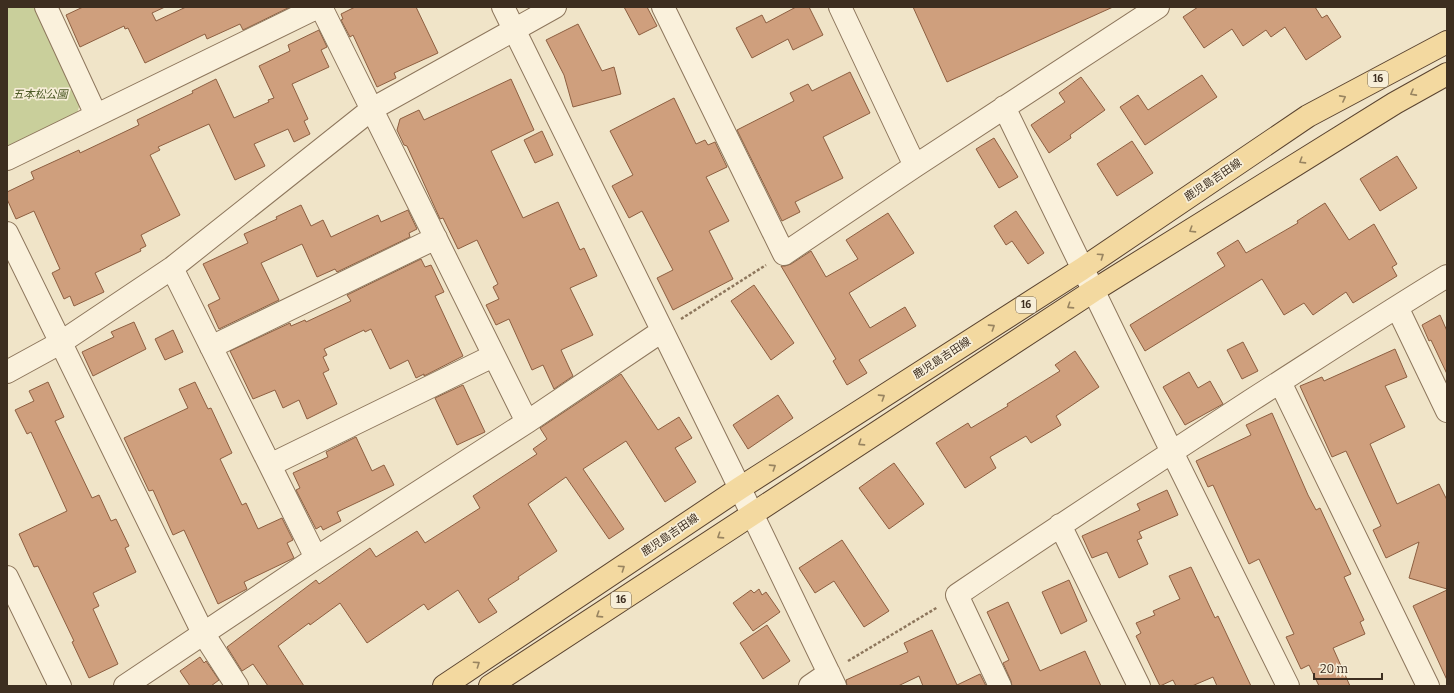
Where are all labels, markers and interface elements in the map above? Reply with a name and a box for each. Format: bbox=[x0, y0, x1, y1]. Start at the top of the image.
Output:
road number: 16 bbox=[1368, 71, 1388, 87]
park label: 五本松公園 bbox=[13, 88, 69, 101]
one-way arrow bbox=[1410, 89, 1417, 96]
one-way arrow bbox=[1338, 95, 1346, 102]
street label: 鹿児島吉田線 bbox=[1182, 156, 1244, 204]
one-way arrow bbox=[1299, 156, 1306, 164]
one-way arrow bbox=[1189, 225, 1196, 232]
one-way arrow bbox=[1097, 253, 1104, 261]
road number: 16 bbox=[1016, 297, 1036, 313]
one-way arrow bbox=[1067, 301, 1074, 309]
one-way arrow bbox=[988, 324, 995, 331]
street label: 鹿児島吉田線 bbox=[911, 335, 973, 381]
one-way arrow bbox=[878, 394, 885, 401]
one-way arrow bbox=[858, 438, 865, 446]
one-way arrow bbox=[768, 464, 775, 471]
street label: 鹿児島吉田線 bbox=[639, 511, 701, 559]
one-way arrow bbox=[717, 531, 724, 538]
one-way arrow bbox=[617, 566, 624, 573]
road number: 16 bbox=[611, 592, 631, 608]
one-way arrow bbox=[596, 610, 603, 617]
scale bar bbox=[1314, 655, 1382, 681]
one-way arrow bbox=[472, 662, 479, 669]
text: 20 m bbox=[1320, 662, 1349, 676]

